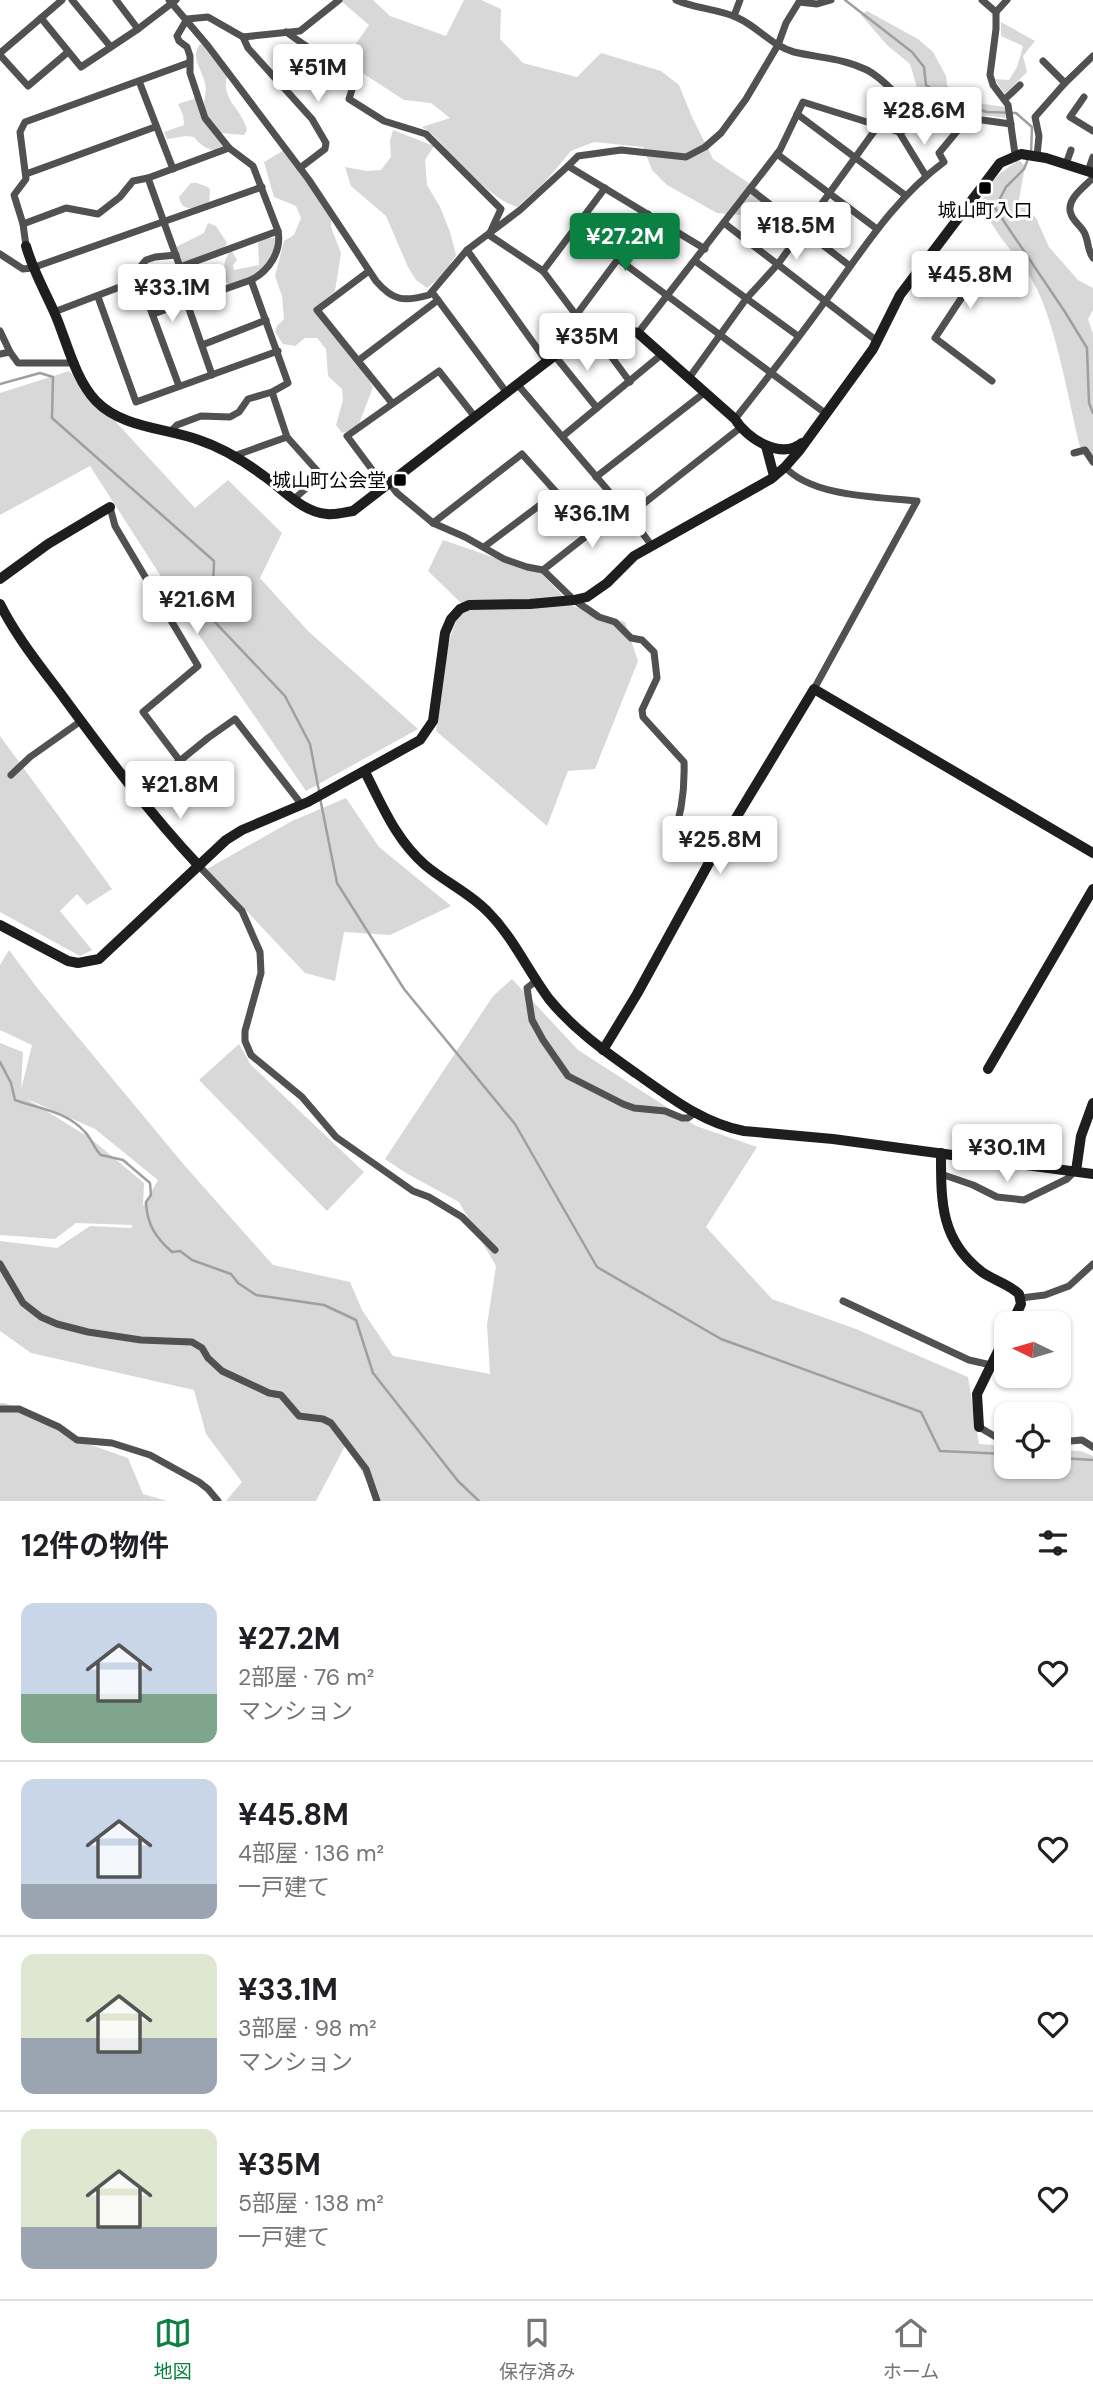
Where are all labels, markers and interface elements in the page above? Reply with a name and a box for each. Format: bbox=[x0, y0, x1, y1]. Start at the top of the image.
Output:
pin: ¥51M bbox=[277, 44, 359, 104]
text: ¥51M bbox=[289, 52, 347, 82]
pin: ¥28.6M bbox=[867, 88, 981, 147]
text: ¥28.6M bbox=[883, 95, 965, 125]
marker: 城山町入口 bbox=[977, 180, 993, 196]
place label: 城山町入口 bbox=[937, 198, 1033, 223]
pin: ¥18.5M bbox=[739, 202, 853, 262]
text: ¥18.5M bbox=[757, 210, 835, 240]
pin: ¥27.2M bbox=[568, 214, 682, 273]
text: ¥27.2M bbox=[586, 221, 664, 251]
pin: ¥45.8M bbox=[913, 252, 1027, 311]
text: ¥45.8M bbox=[928, 259, 1012, 289]
pin: ¥33.1M bbox=[115, 264, 229, 324]
text: ¥33.1M bbox=[134, 272, 210, 302]
pin: ¥35M bbox=[546, 314, 628, 373]
text: ¥35M bbox=[555, 321, 619, 351]
place label: 城山町公会堂 bbox=[272, 468, 386, 493]
marker: 城山町公会堂 bbox=[392, 472, 408, 488]
pin: ¥36.1M bbox=[535, 490, 649, 550]
text: ¥36.1M bbox=[554, 498, 630, 528]
pin: ¥21.6M bbox=[140, 576, 254, 636]
text: ¥21.6M bbox=[159, 584, 235, 614]
pin: ¥21.8M bbox=[123, 762, 237, 821]
text: ¥21.8M bbox=[141, 769, 219, 799]
pin: ¥25.8M bbox=[663, 816, 777, 876]
text: ¥25.8M bbox=[678, 824, 762, 854]
pin: ¥30.1M bbox=[950, 1124, 1064, 1184]
text: ¥30.1M bbox=[968, 1132, 1046, 1162]
north arrow bbox=[994, 1311, 1071, 1388]
map controls bbox=[994, 1311, 1071, 1479]
button: locate bbox=[994, 1402, 1071, 1479]
icon: filters bbox=[1034, 1524, 1072, 1562]
text: 12件の物件 bbox=[21, 1526, 169, 1565]
text: ¥27.2M bbox=[238, 1619, 340, 1658]
icon: home bbox=[77, 1631, 161, 1715]
icon: heart bbox=[1034, 1654, 1072, 1692]
text: 2部屋 · 76 m² bbox=[238, 1662, 374, 1692]
text: マンション bbox=[238, 1696, 353, 1726]
text: ¥45.8M bbox=[238, 1795, 349, 1834]
icon: home bbox=[77, 1807, 161, 1891]
icon: heart bbox=[1034, 1830, 1072, 1868]
text: 4部屋 · 136 m² bbox=[238, 1838, 384, 1868]
text: 一戸建て bbox=[238, 1872, 330, 1902]
text: ¥33.1M bbox=[238, 1970, 338, 2009]
icon: home bbox=[77, 1982, 161, 2066]
icon: heart bbox=[1034, 2005, 1072, 2043]
text: 3部屋 · 98 m² bbox=[238, 2013, 377, 2043]
text: マンション bbox=[238, 2047, 353, 2077]
text: ¥35M bbox=[238, 2145, 321, 2184]
icon: home bbox=[77, 2157, 161, 2241]
icon: heart bbox=[1034, 2180, 1072, 2218]
text: 5部屋 · 138 m² bbox=[238, 2188, 384, 2218]
text: 一戸建て bbox=[238, 2222, 330, 2252]
tab: 地図 bbox=[154, 2314, 192, 2384]
tab: 保存済み bbox=[499, 2314, 575, 2384]
tab: ホーム bbox=[883, 2314, 939, 2384]

